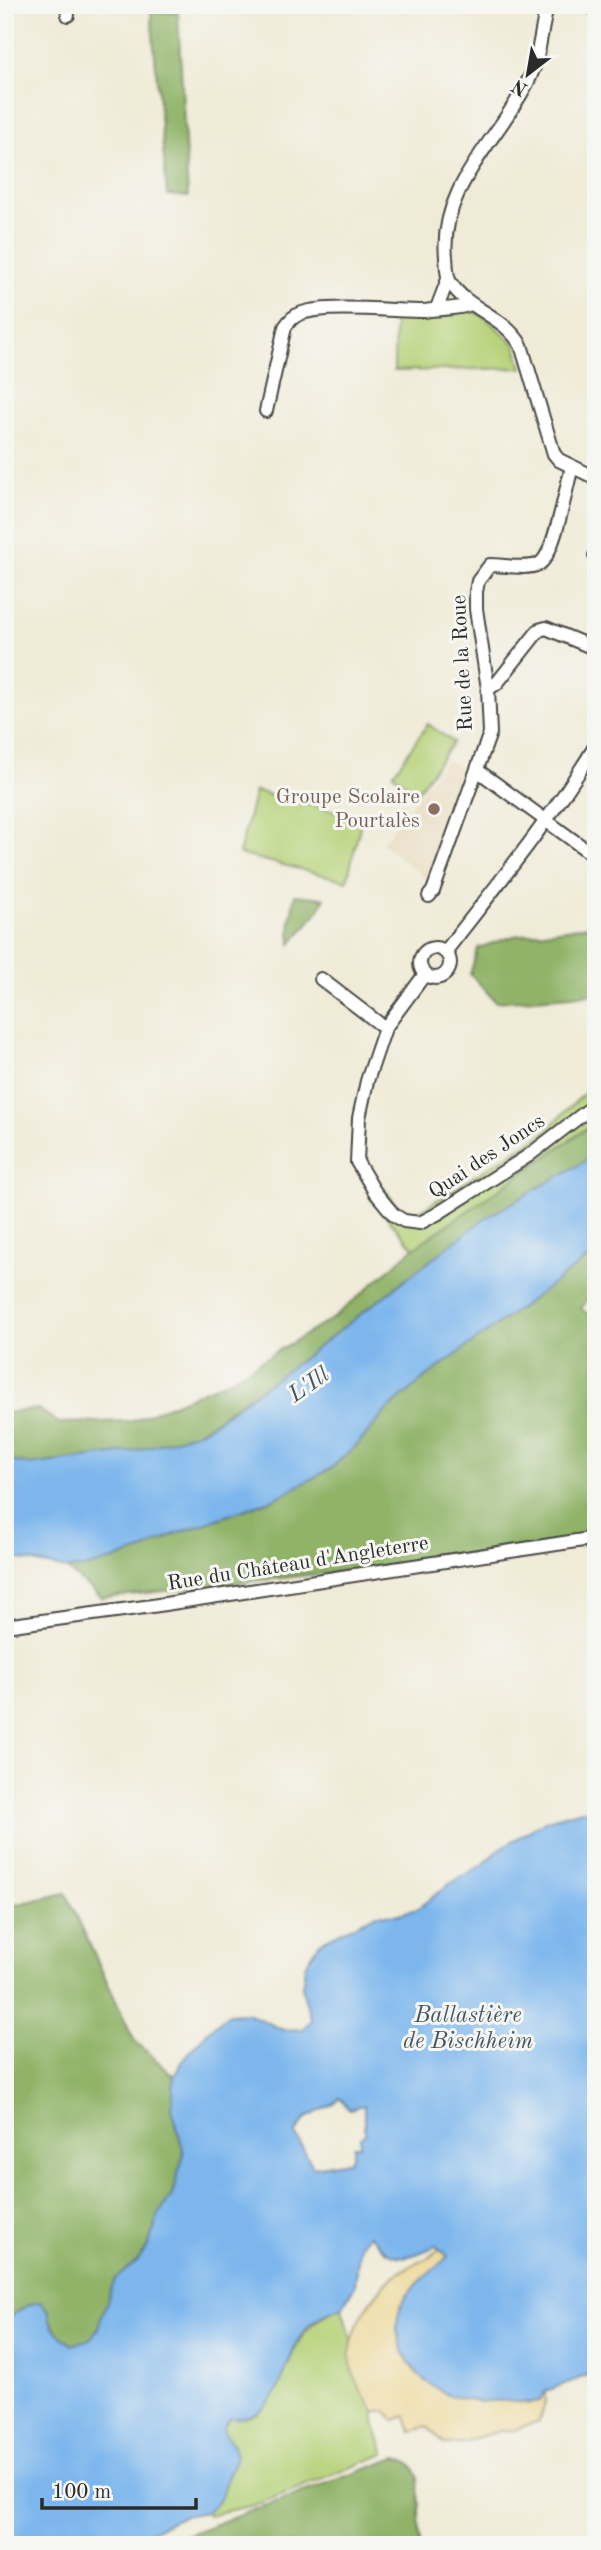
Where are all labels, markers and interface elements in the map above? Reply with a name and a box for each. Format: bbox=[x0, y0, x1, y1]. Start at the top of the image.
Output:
north arrow bbox=[492, 38, 562, 108]
text: N bbox=[509, 74, 532, 98]
street label: Rue de la Roue bbox=[449, 594, 477, 732]
place label: Groupe Scolaire Pourtalès bbox=[276, 787, 420, 832]
marker: Groupe Scolaire Pourtalès bbox=[426, 801, 442, 817]
street label: Quai des Joncs bbox=[425, 1111, 549, 1203]
water label: L'Ill bbox=[284, 1363, 334, 1408]
street label: Rue du Château d'Angleterre bbox=[166, 1533, 430, 1595]
water label: Ballastière de Bischheim bbox=[403, 2004, 533, 2053]
scale bar bbox=[42, 2466, 196, 2510]
text: 100 m bbox=[52, 2482, 111, 2503]

